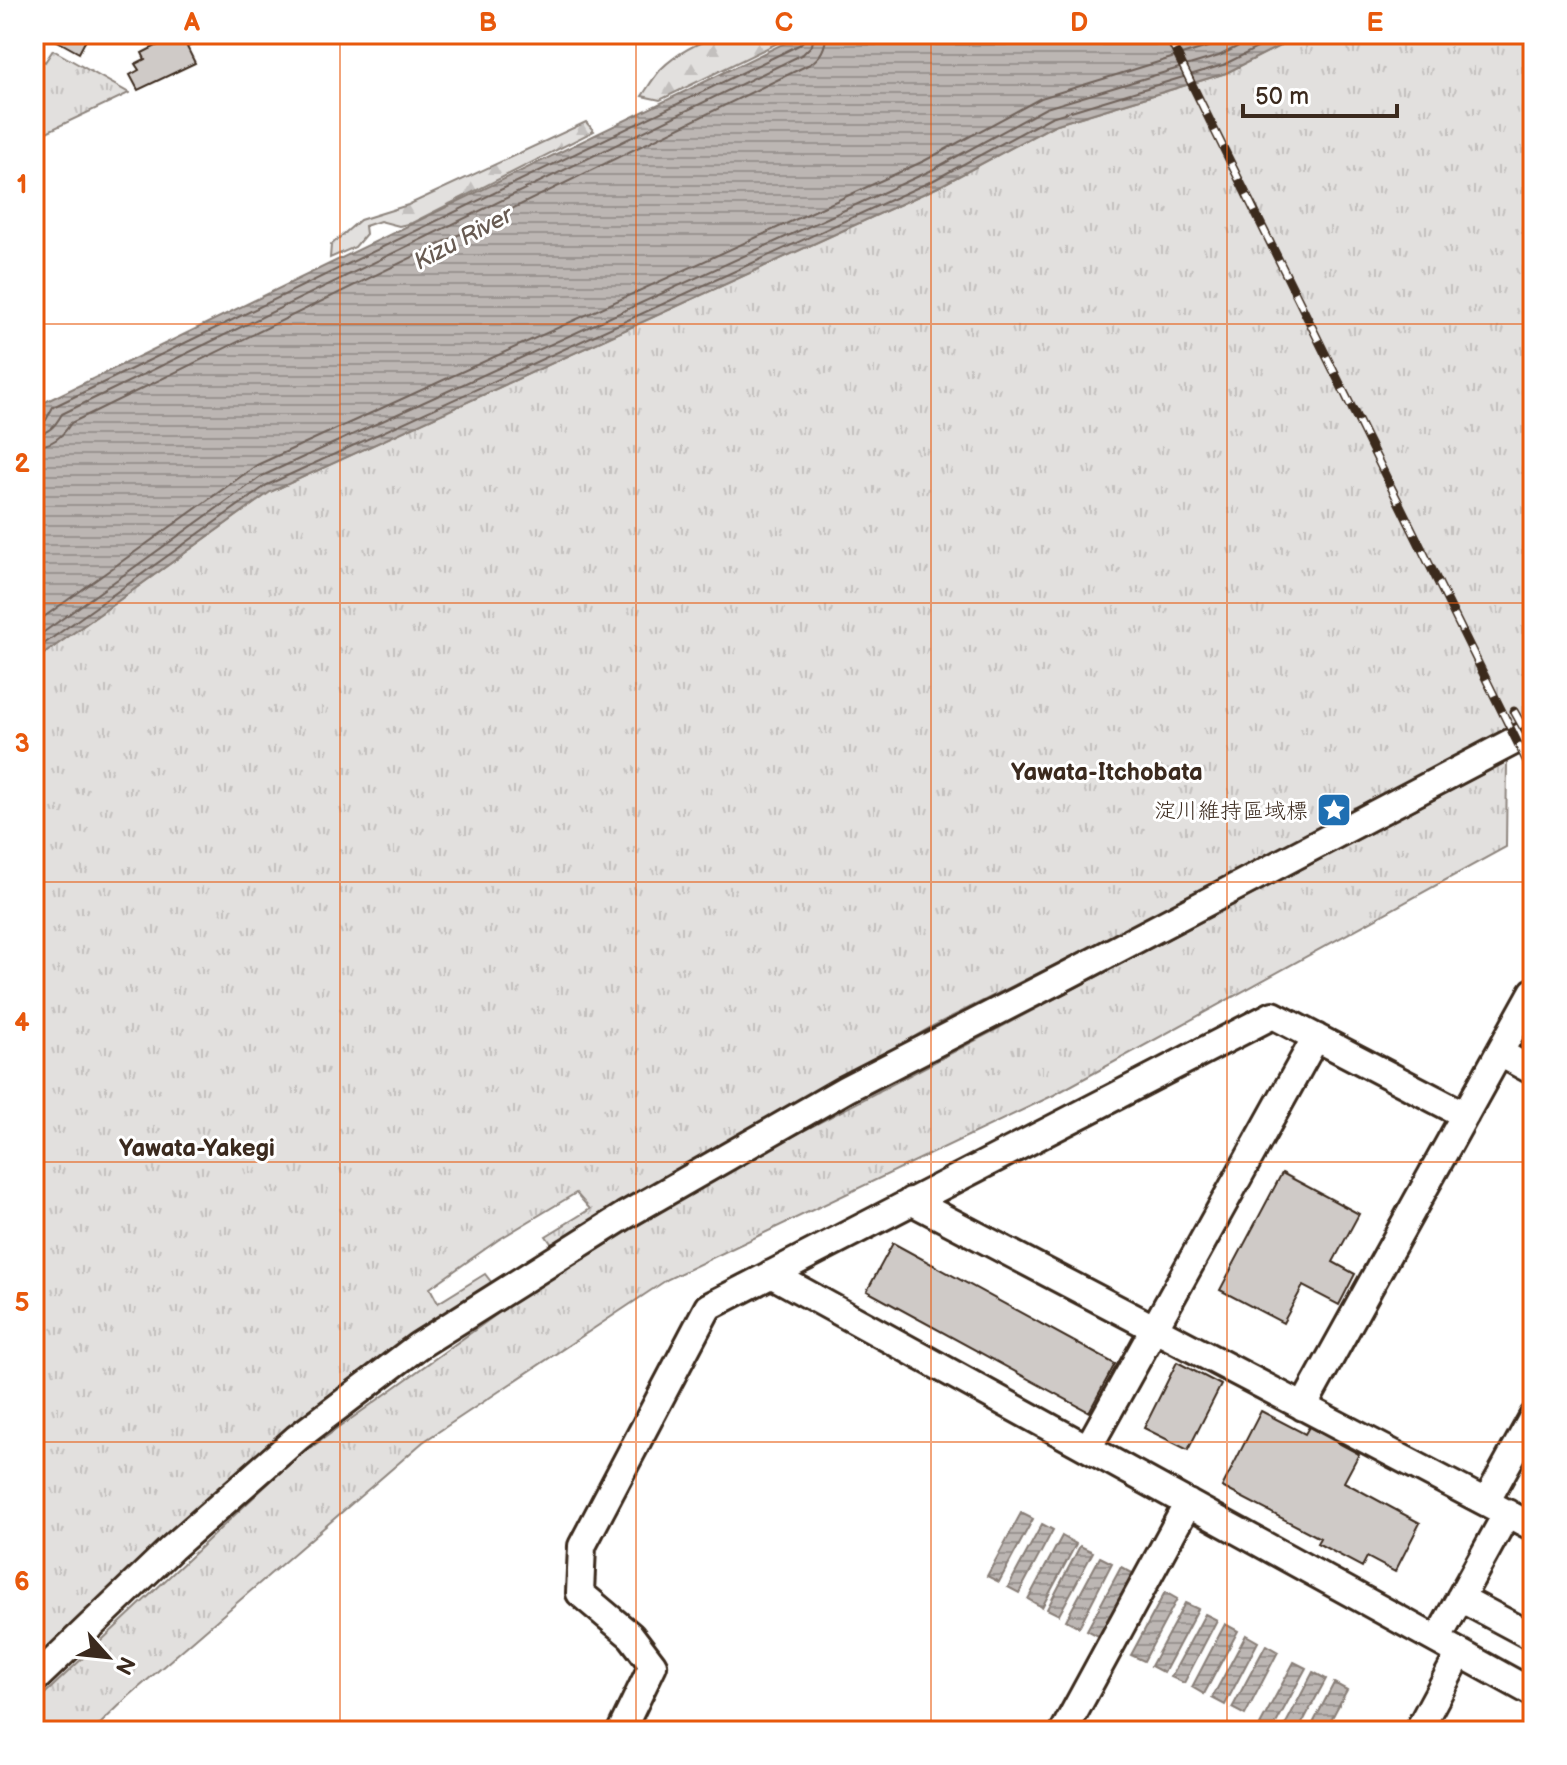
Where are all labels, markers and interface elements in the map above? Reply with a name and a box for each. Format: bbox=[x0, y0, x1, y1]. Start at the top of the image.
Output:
text: A bbox=[183, 8, 200, 39]
text: B bbox=[479, 8, 497, 39]
text: C bbox=[775, 8, 793, 39]
text: D bbox=[1070, 8, 1088, 39]
text: E bbox=[1367, 8, 1384, 39]
scale bar bbox=[1243, 68, 1397, 118]
text: 50 m bbox=[1255, 82, 1309, 111]
text: 1 bbox=[17, 170, 27, 201]
water label: Kizu River bbox=[409, 199, 520, 276]
text: 2 bbox=[14, 449, 30, 480]
text: 3 bbox=[14, 729, 30, 760]
district label: Yawata-Itchobata bbox=[1011, 758, 1203, 787]
place icon: 淀川維持區域標 bbox=[1315, 791, 1353, 829]
place label: 淀川維持區域標 bbox=[1154, 798, 1308, 825]
text: 4 bbox=[14, 1008, 30, 1039]
district label: Yawata-Yakegi bbox=[119, 1134, 275, 1163]
text: 5 bbox=[14, 1288, 30, 1319]
text: 6 bbox=[14, 1567, 30, 1598]
north arrow bbox=[68, 1617, 148, 1697]
text: N bbox=[109, 1652, 140, 1679]

